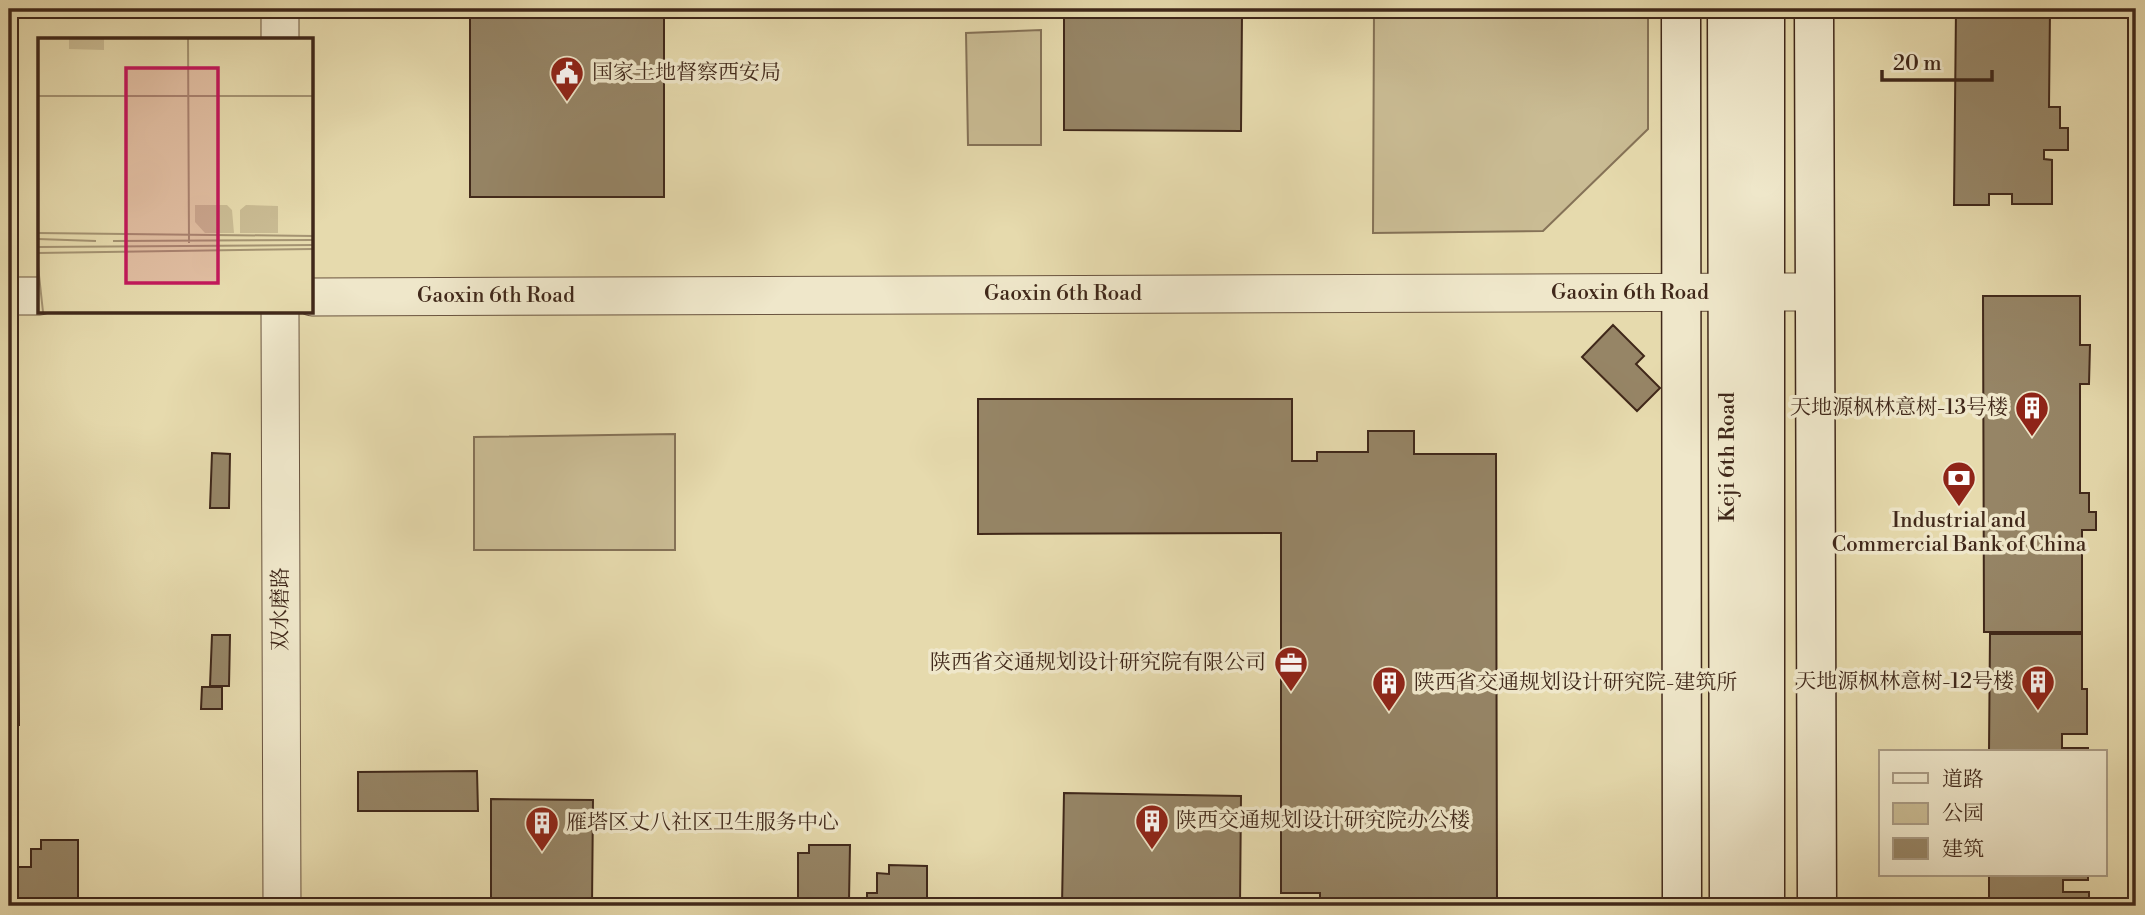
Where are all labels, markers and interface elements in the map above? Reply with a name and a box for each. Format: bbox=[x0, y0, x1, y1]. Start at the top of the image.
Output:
inset map bbox=[38, 38, 313, 313]
scale bar bbox=[1882, 38, 1993, 82]
text: 20 m bbox=[1893, 51, 1942, 77]
public building icon: 国家土地督察西安局 bbox=[548, 54, 586, 103]
place label: 国家土地督察西安局 bbox=[592, 60, 781, 86]
street label: Gaoxin 6th Road bbox=[1551, 280, 1709, 306]
street label: Gaoxin 6th Road bbox=[984, 281, 1142, 307]
street label: Gaoxin 6th Road bbox=[417, 283, 575, 309]
building icon: 天地源枫林意树-13号楼 bbox=[2013, 389, 2051, 438]
street label: Keji 6th Road bbox=[1715, 392, 1741, 522]
place label: 天地源枫林意树-13号楼 bbox=[1790, 395, 2008, 421]
bank icon: Industrial and Commercial Bank of China bbox=[1940, 459, 1978, 508]
place label: Industrial and Commercial Bank of China bbox=[1832, 508, 2087, 558]
street label: 双水磨路 bbox=[268, 567, 294, 651]
office icon: 陕西省交通规划设计研究院有限公司 bbox=[1272, 644, 1310, 693]
place label: 陕西省交通规划设计研究院有限公司 bbox=[930, 650, 1266, 676]
building icon: 天地源枫林意树-12号楼 bbox=[2019, 663, 2057, 712]
building icon: 陕西省交通规划设计研究院-建筑所 bbox=[1370, 664, 1408, 713]
place label: 天地源枫林意树-12号楼 bbox=[1795, 669, 2014, 695]
place label: 陕西省交通规划设计研究院-建筑所 bbox=[1414, 670, 1737, 696]
legend bbox=[1879, 750, 2106, 876]
text: 道路 bbox=[1942, 767, 1984, 793]
text: 公园 bbox=[1942, 801, 1984, 827]
building icon: 陕西交通规划设计研究院办公楼 bbox=[1133, 802, 1171, 851]
building icon: 雁塔区丈八社区卫生服务中心 bbox=[523, 804, 561, 853]
place label: 陕西交通规划设计研究院办公楼 bbox=[1176, 808, 1470, 834]
place label: 雁塔区丈八社区卫生服务中心 bbox=[566, 810, 839, 836]
text: 建筑 bbox=[1942, 837, 1984, 863]

